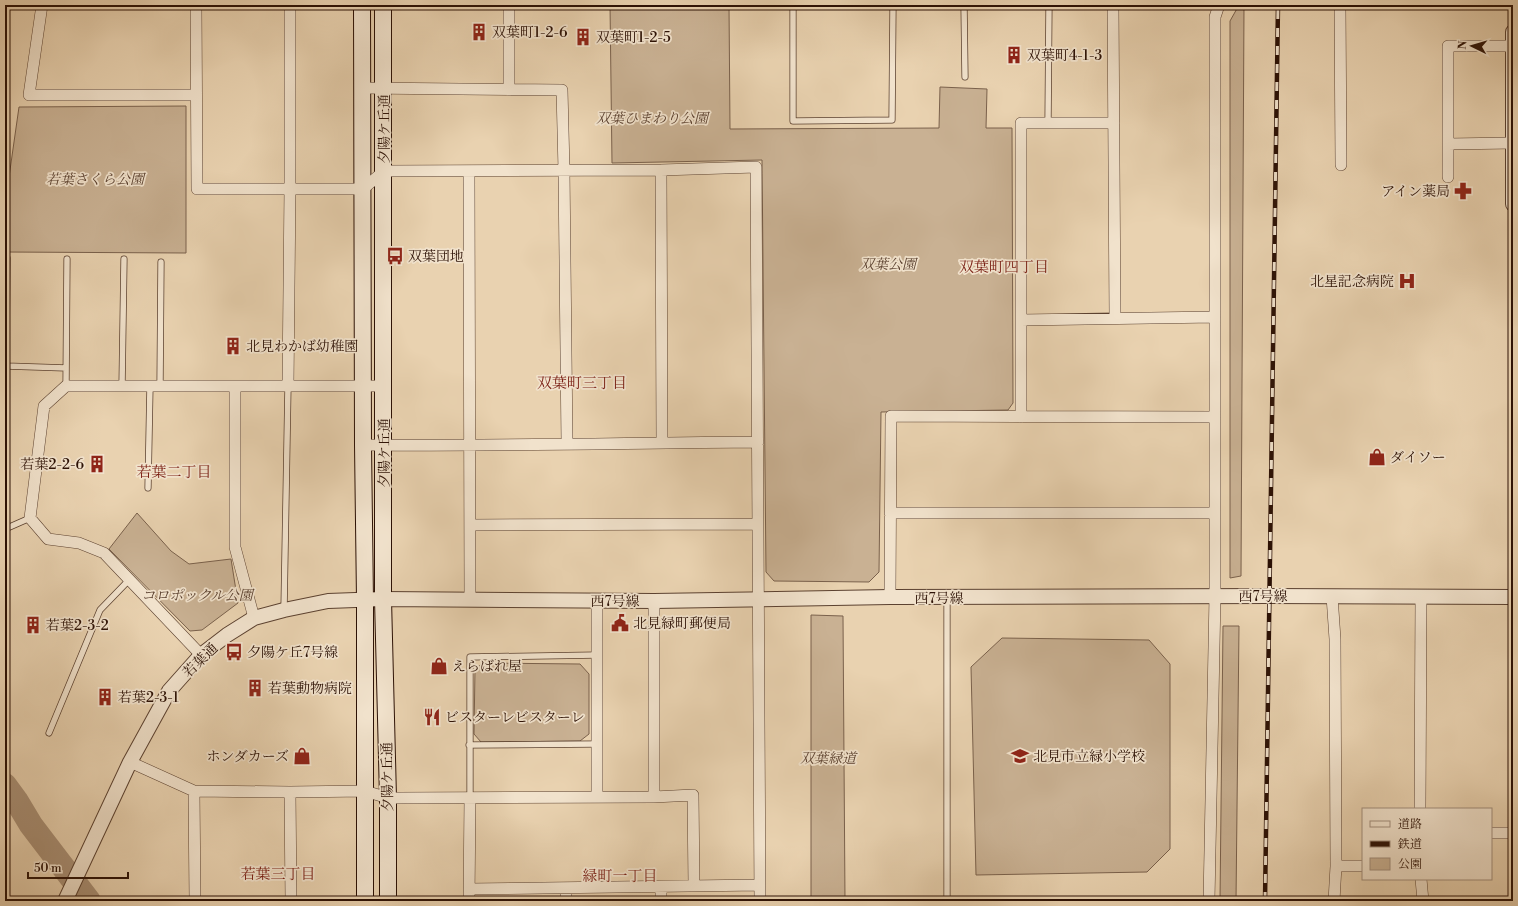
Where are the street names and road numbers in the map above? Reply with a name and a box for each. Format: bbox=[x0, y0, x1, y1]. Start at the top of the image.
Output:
street label: 夕陽ケ丘通 bbox=[376, 94, 394, 164]
street label: 夕陽ケ丘通 bbox=[376, 418, 394, 488]
street label: 西7号線 bbox=[1238, 588, 1288, 606]
street label: 西7号線 bbox=[914, 590, 964, 608]
street label: 西7号線 bbox=[590, 593, 640, 611]
street label: 若葉通 bbox=[179, 640, 222, 682]
street label: 夕陽ケ丘通 bbox=[378, 742, 398, 812]

